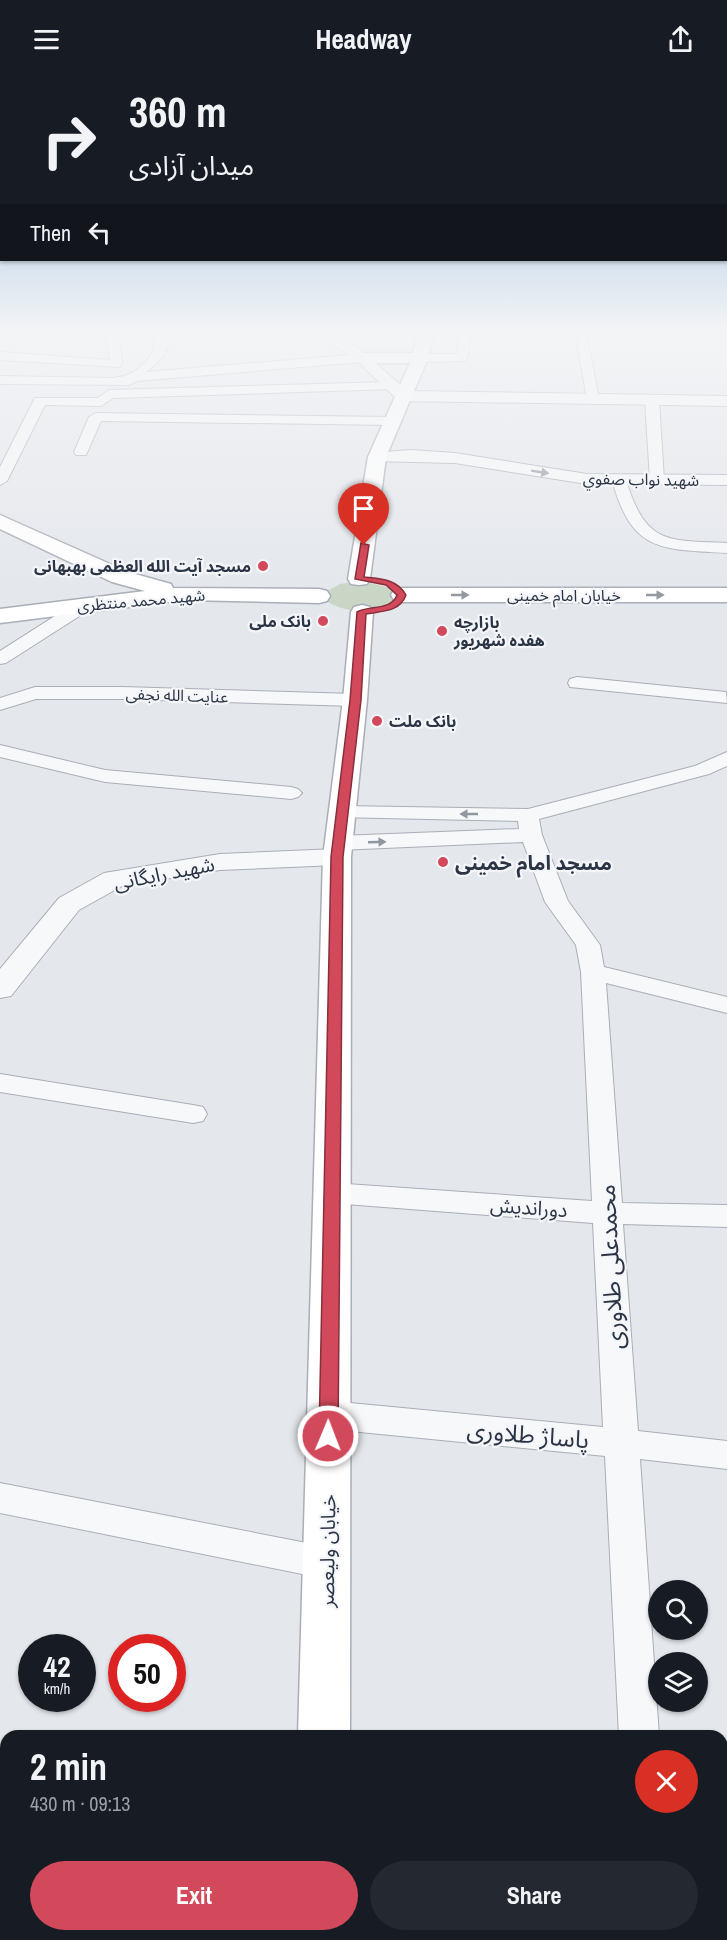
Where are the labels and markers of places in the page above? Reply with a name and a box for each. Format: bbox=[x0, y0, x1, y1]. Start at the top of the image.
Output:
pin bbox=[338, 483, 389, 545]
place label: مسجد آیت الله العظمی بهبهانی bbox=[34, 555, 251, 577]
marker: مسجد آیت الله العظمی بهبهانی bbox=[256, 559, 270, 573]
place label: بانک ملی bbox=[249, 610, 311, 632]
place label: بازارچه هفده شهریور bbox=[453, 611, 545, 651]
marker: بانک ملی bbox=[316, 614, 330, 628]
marker: بازارچه هفده شهریور bbox=[435, 624, 449, 638]
place label: بانک ملت bbox=[389, 710, 456, 732]
marker: بانک ملت bbox=[370, 714, 384, 728]
place label: مسجد امام خمینی bbox=[455, 849, 612, 878]
marker: مسجد امام خمینی bbox=[436, 855, 450, 869]

